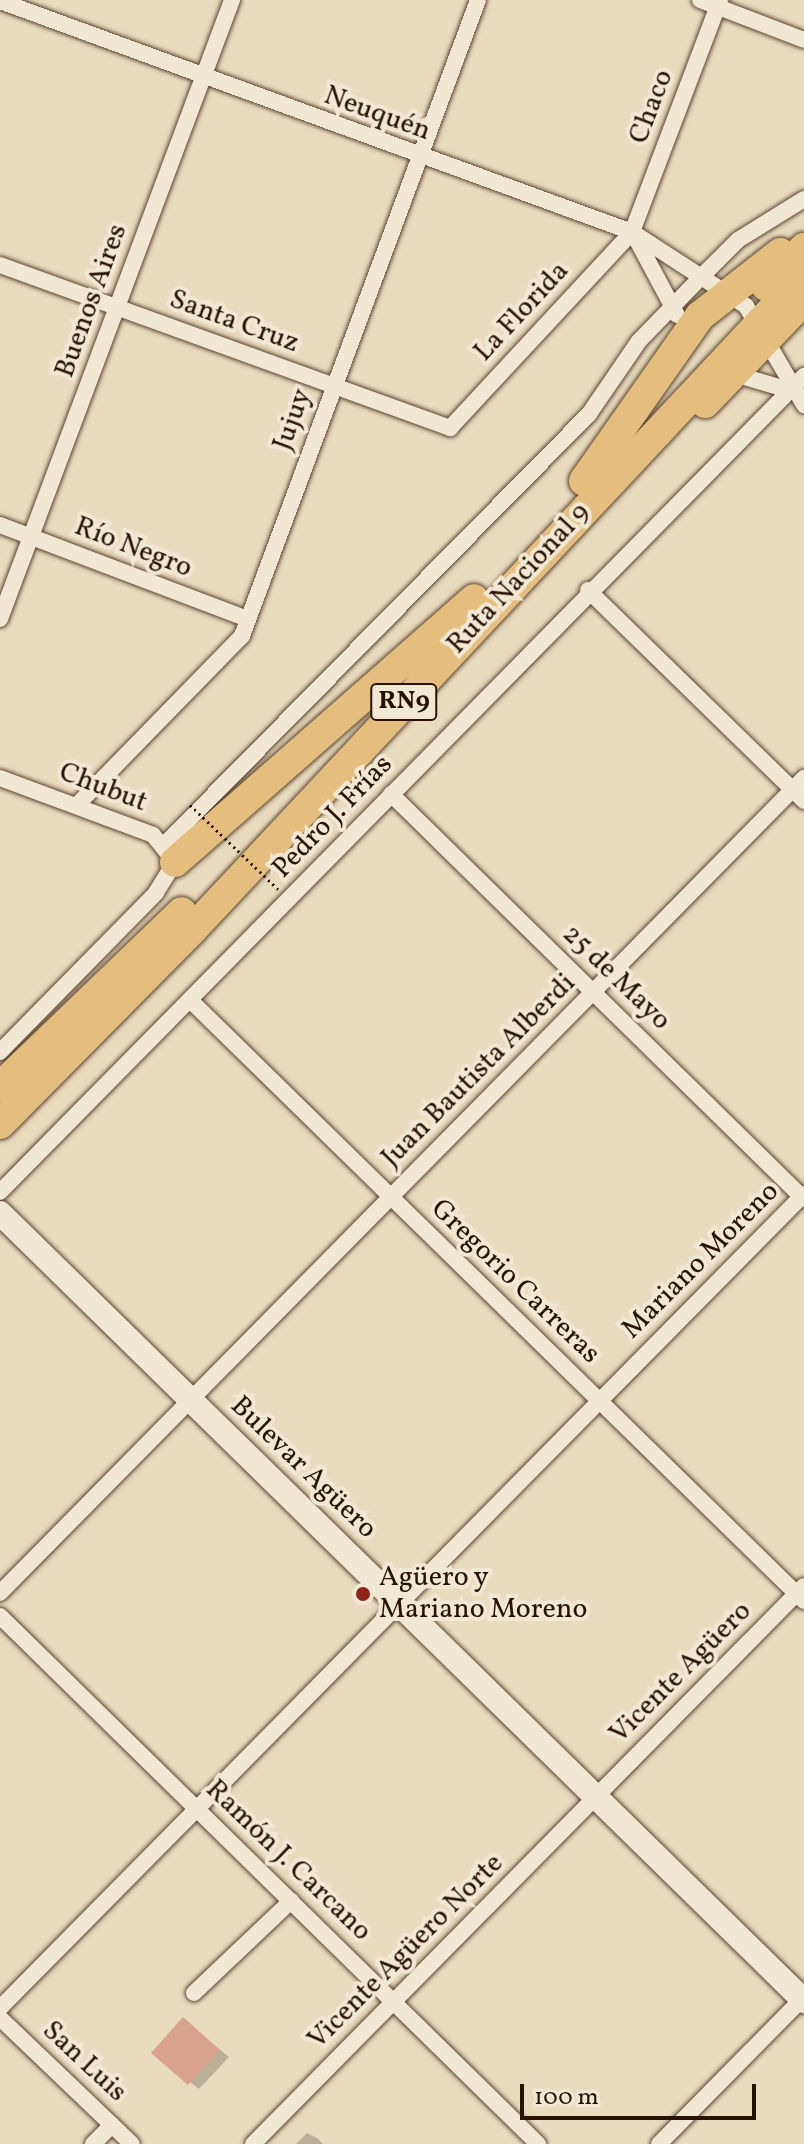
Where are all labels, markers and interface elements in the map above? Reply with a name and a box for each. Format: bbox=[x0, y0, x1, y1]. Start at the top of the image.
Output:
street label: Chaco bbox=[623, 65, 681, 149]
street label: Neuquén bbox=[319, 79, 435, 149]
street label: Buenos Aires bbox=[49, 220, 135, 382]
street label: La Florida bbox=[467, 255, 577, 369]
street label: Santa Cruz bbox=[165, 283, 303, 361]
street label: Jujuy bbox=[266, 385, 320, 455]
street label: Ruta Nacional 9 bbox=[441, 497, 597, 661]
street label: Río Negro bbox=[70, 510, 196, 586]
road number: RN9 bbox=[370, 680, 438, 724]
street label: Pedro J. Frías bbox=[266, 748, 400, 886]
street label: Chubut bbox=[54, 756, 152, 820]
street label: 25 de Mayo bbox=[555, 918, 677, 1038]
street label: Juan Bautista Alberdi bbox=[375, 967, 583, 1175]
street label: Mariano Moreno bbox=[615, 1175, 787, 1347]
street label: Gregorio Carreras bbox=[423, 1193, 607, 1371]
street label: Bulevar Agüero bbox=[223, 1390, 383, 1546]
place label: Agüero y Mariano Moreno bbox=[379, 1561, 587, 1627]
marker: Agüero y Mariano Moreno bbox=[354, 1585, 372, 1603]
street label: Vicente Agüero bbox=[603, 1595, 759, 1751]
street label: Ramón J. Carcano bbox=[198, 1773, 378, 1949]
street label: Vicente Agüero Norte bbox=[301, 1847, 511, 2057]
street label: San Luis bbox=[35, 2014, 133, 2110]
scale bar bbox=[524, 2068, 760, 2118]
text: 100 m bbox=[534, 2081, 599, 2115]

